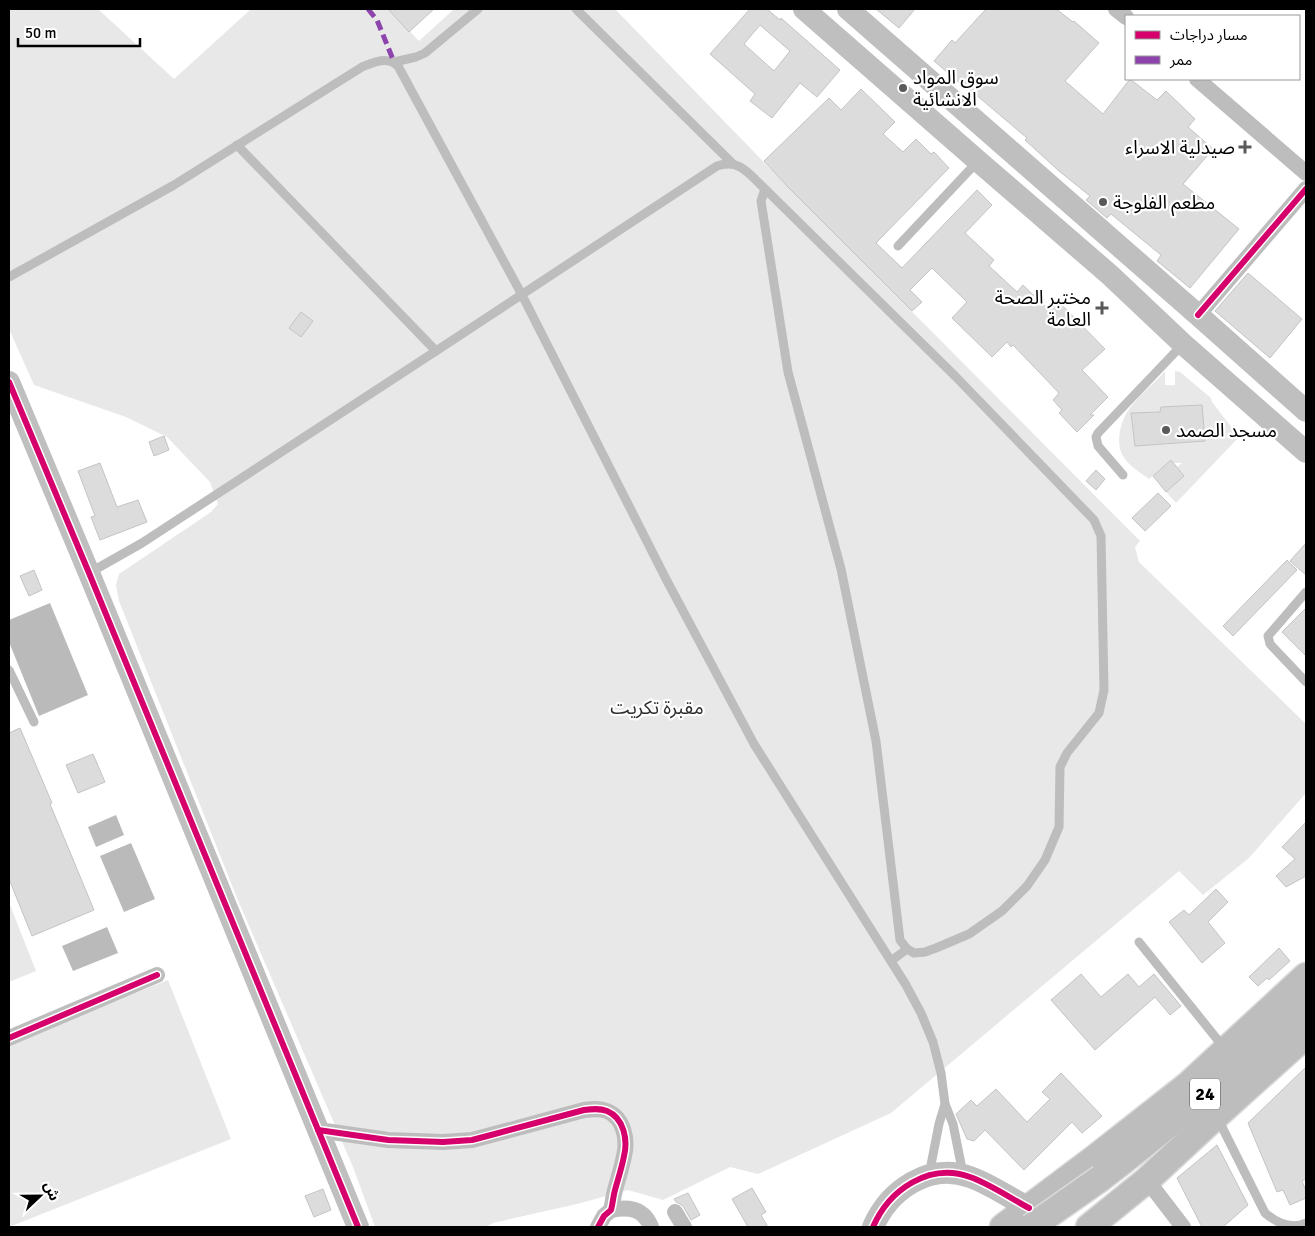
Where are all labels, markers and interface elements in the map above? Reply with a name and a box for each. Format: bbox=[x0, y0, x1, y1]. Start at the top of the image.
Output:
scale bar bbox=[18, 15, 140, 47]
legend bbox=[1125, 15, 1300, 80]
text: 50 m bbox=[25, 24, 56, 42]
text: مسار دراجات bbox=[1170, 26, 1248, 44]
text: ممر bbox=[1169, 51, 1193, 69]
place label: سوق المواد الانشائية bbox=[913, 66, 999, 112]
marker: سوق المواد الانشائية bbox=[897, 82, 909, 94]
place label: صيدلية الاسراء bbox=[1125, 136, 1235, 160]
marker: صيدلية الاسراء bbox=[1239, 141, 1251, 153]
place label: مطعم الفلوجة bbox=[1113, 191, 1215, 217]
marker: مطعم الفلوجة bbox=[1097, 196, 1109, 208]
place label: مختبر الصحة العامة bbox=[995, 286, 1091, 332]
marker: مختبر الصحة العامة bbox=[1095, 301, 1109, 315]
place label: مسجد الصمد bbox=[1176, 419, 1277, 443]
marker: مسجد الصمد bbox=[1160, 424, 1172, 436]
park label: مقبرة تكريت bbox=[610, 696, 704, 720]
road number: 24 bbox=[1190, 1078, 1220, 1110]
north arrow bbox=[15, 1171, 65, 1221]
text: ش bbox=[40, 1179, 63, 1203]

